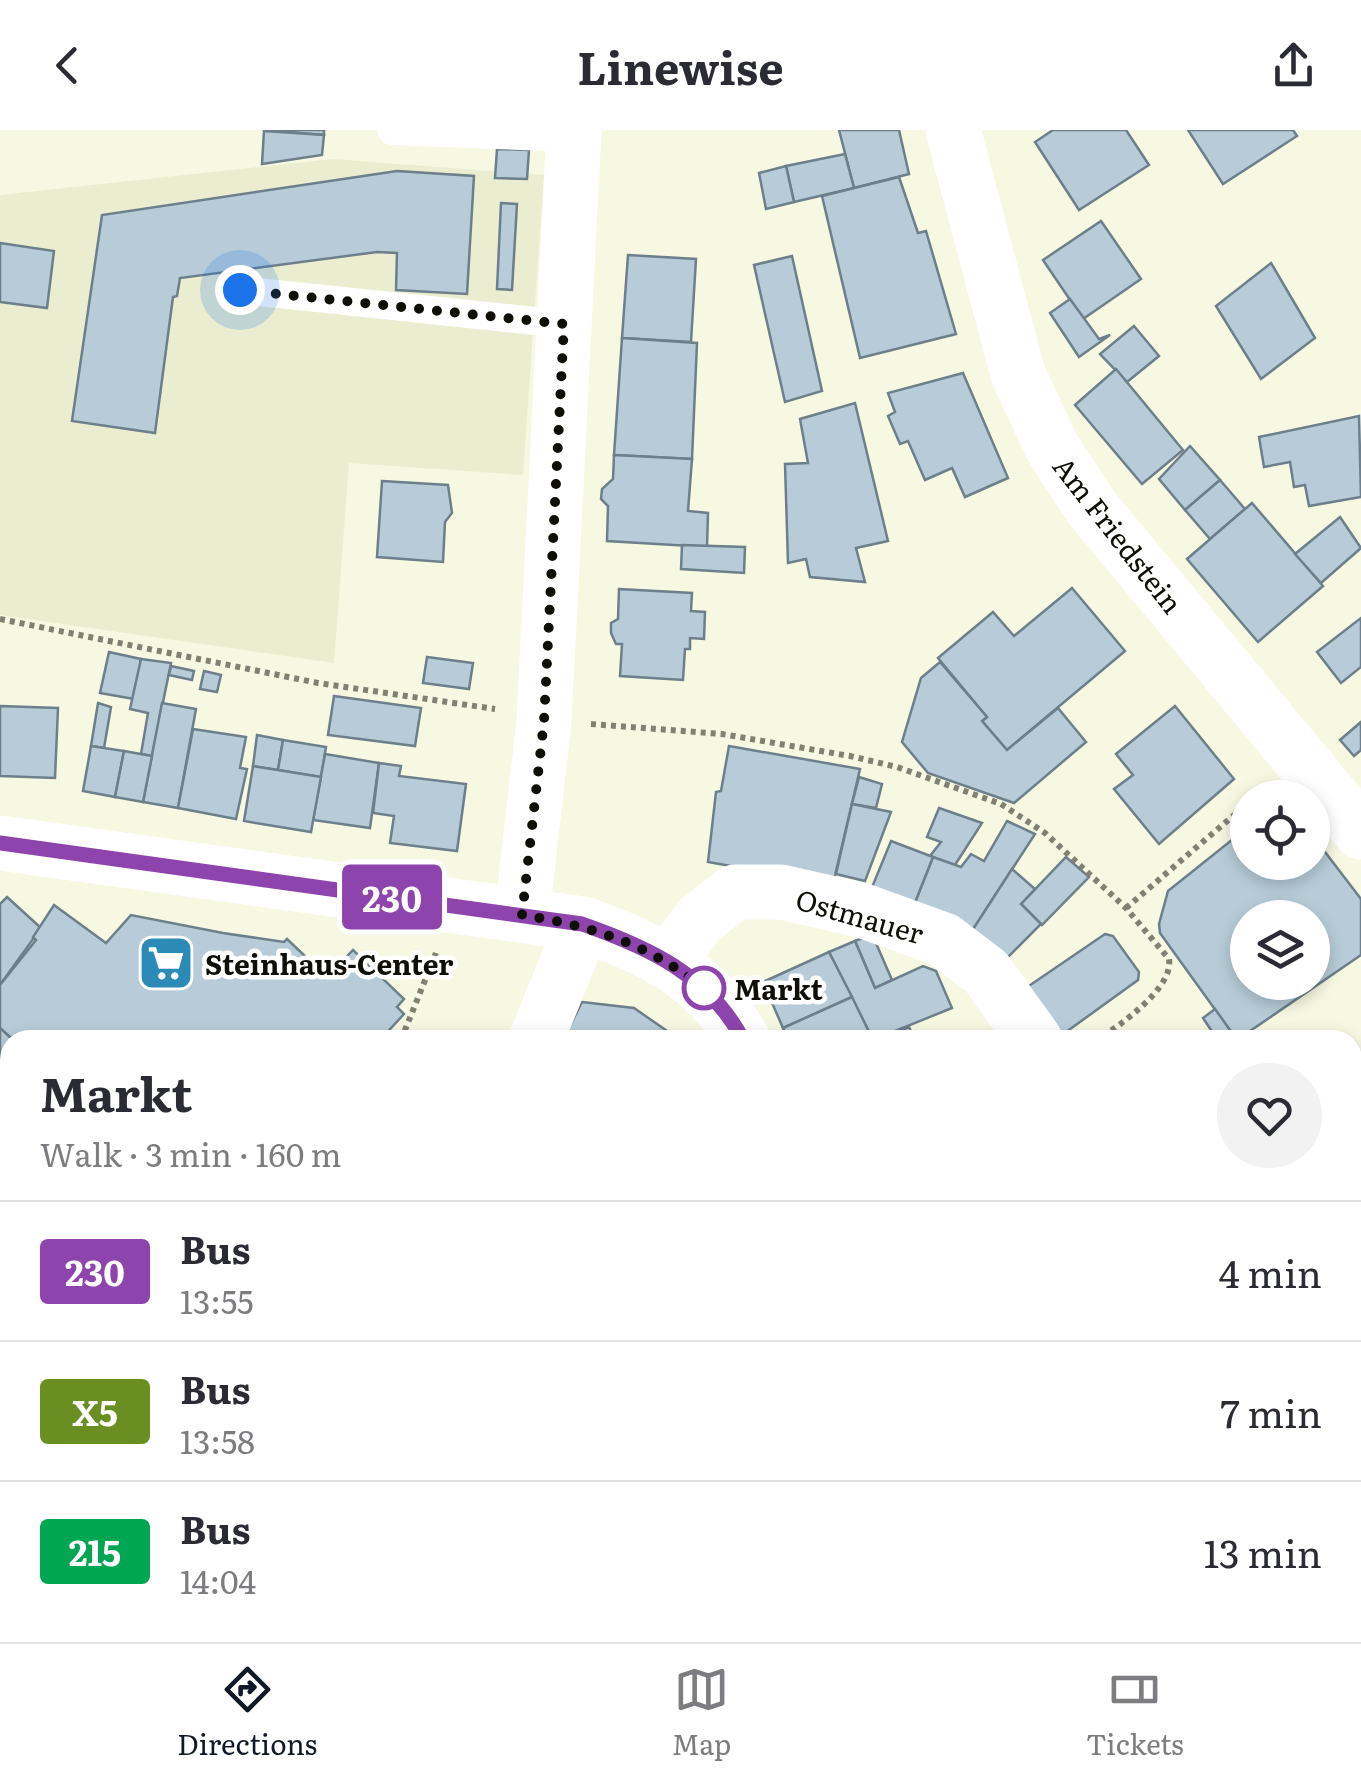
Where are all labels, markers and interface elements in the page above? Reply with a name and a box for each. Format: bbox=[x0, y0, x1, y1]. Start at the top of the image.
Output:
text: Linewise bbox=[577, 32, 784, 99]
icon: back bbox=[40, 38, 95, 93]
icon: share bbox=[1266, 38, 1321, 93]
your location bbox=[215, 265, 265, 315]
street label: Am Friedstein bbox=[1044, 446, 1194, 622]
map controls bbox=[1230, 780, 1330, 1000]
button: locate bbox=[1230, 780, 1330, 880]
line badge: 230 bbox=[334, 864, 450, 930]
text: 230 bbox=[362, 871, 422, 923]
street label: Ostmauer bbox=[791, 877, 930, 953]
button: layers bbox=[1230, 900, 1330, 1000]
supermarket icon: Steinhaus-Center bbox=[136, 933, 196, 993]
place label: Steinhaus-Center bbox=[205, 942, 453, 984]
marker: Markt bbox=[683, 967, 725, 1009]
place label: Markt bbox=[734, 967, 824, 1009]
text: Markt bbox=[40, 1056, 192, 1127]
button: heart bbox=[1217, 1063, 1322, 1168]
text: Walk · 3 min · 160 m bbox=[40, 1129, 342, 1177]
text: Bus bbox=[180, 1219, 251, 1276]
text: 4 min bbox=[1219, 1243, 1322, 1300]
text: 230 bbox=[65, 1245, 125, 1297]
text: 13:55 bbox=[180, 1276, 254, 1324]
text: Bus bbox=[180, 1359, 251, 1416]
text: 7 min bbox=[1220, 1383, 1322, 1440]
text: X5 bbox=[72, 1385, 118, 1437]
text: 13:58 bbox=[180, 1416, 255, 1464]
text: Bus bbox=[180, 1499, 251, 1556]
text: 13 min bbox=[1204, 1523, 1322, 1580]
text: 215 bbox=[69, 1525, 121, 1577]
text: 14:04 bbox=[180, 1556, 256, 1604]
tab: Directions bbox=[177, 1662, 317, 1764]
tab: Map bbox=[672, 1662, 731, 1764]
tab: Tickets bbox=[1086, 1662, 1184, 1764]

